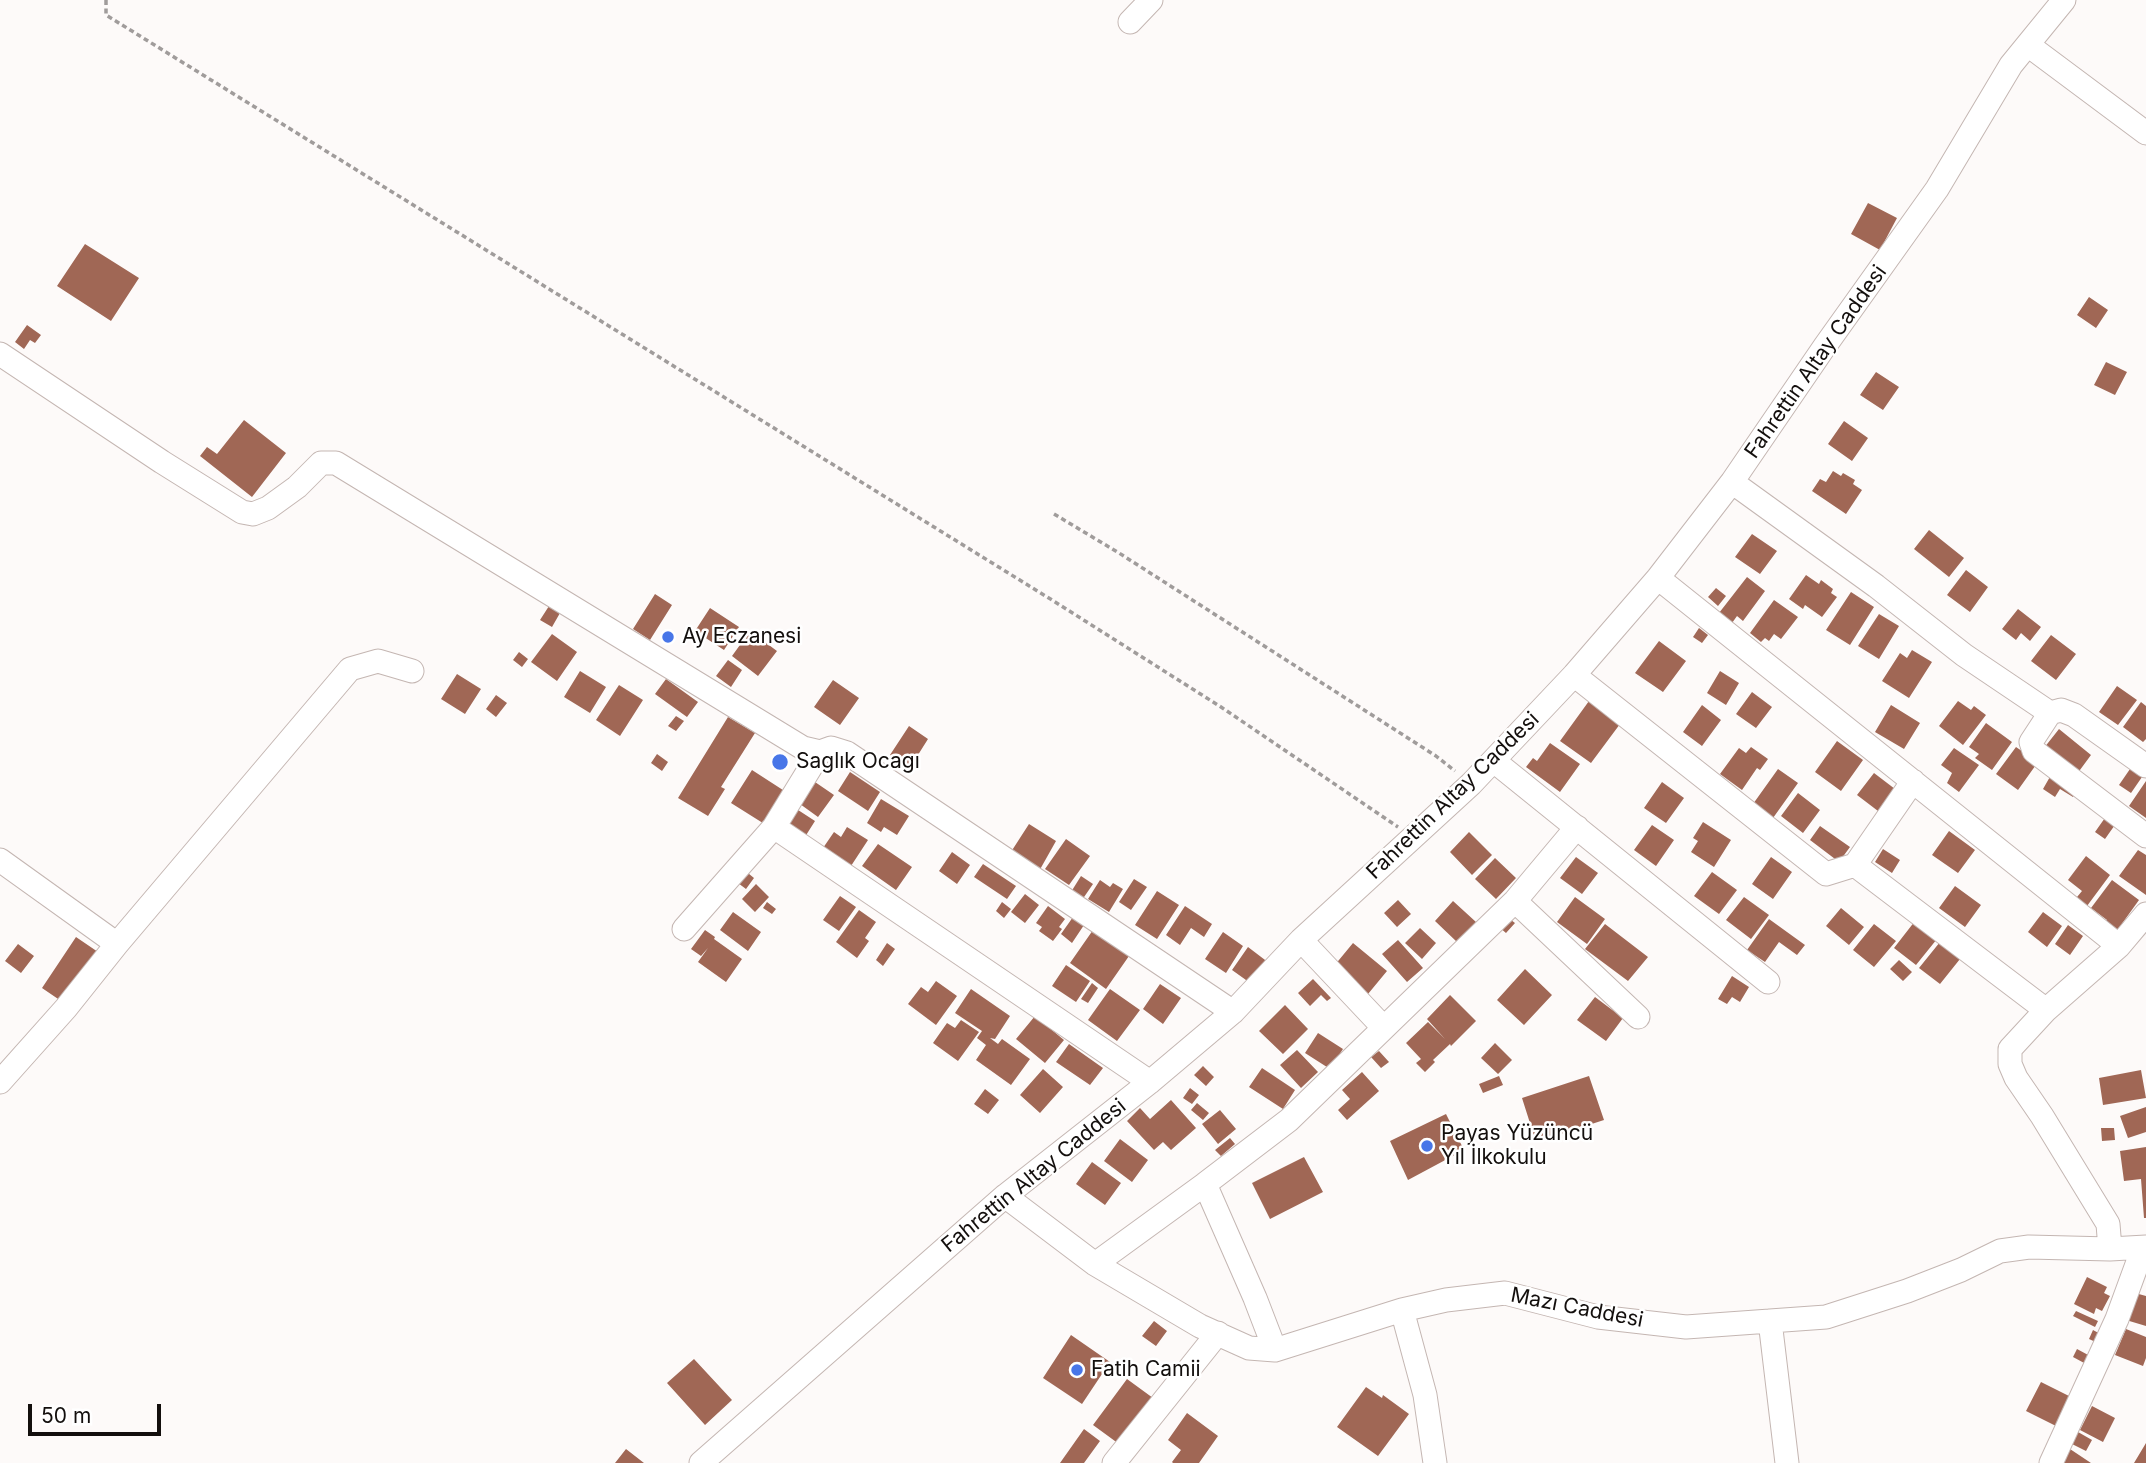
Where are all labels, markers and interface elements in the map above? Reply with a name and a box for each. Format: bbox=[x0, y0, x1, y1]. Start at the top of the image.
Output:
street label: Fahrettin Altay Caddesi bbox=[1740, 261, 1892, 463]
place label: Ay Eczanesi bbox=[682, 624, 801, 650]
marker: Ay Eczanesi bbox=[660, 629, 676, 645]
street label: Fahrettin Altay Caddesi bbox=[1362, 707, 1544, 885]
place label: Saglık Ocagı bbox=[796, 749, 920, 775]
marker: Saglık Ocagı bbox=[770, 752, 790, 772]
street label: Fahrettin Altay Caddesi bbox=[937, 1094, 1131, 1258]
place label: Payas Yüzüncü Yıl İlkokulu bbox=[1441, 1121, 1593, 1171]
marker: Payas Yüzüncü Yıl İlkokulu bbox=[1419, 1138, 1435, 1154]
street label: Mazı Caddesi bbox=[1509, 1283, 1645, 1333]
place label: Fatih Camii bbox=[1091, 1357, 1201, 1383]
marker: Fatih Camii bbox=[1069, 1362, 1085, 1378]
scale bar bbox=[32, 1390, 164, 1434]
text: 50 m bbox=[41, 1403, 91, 1428]

